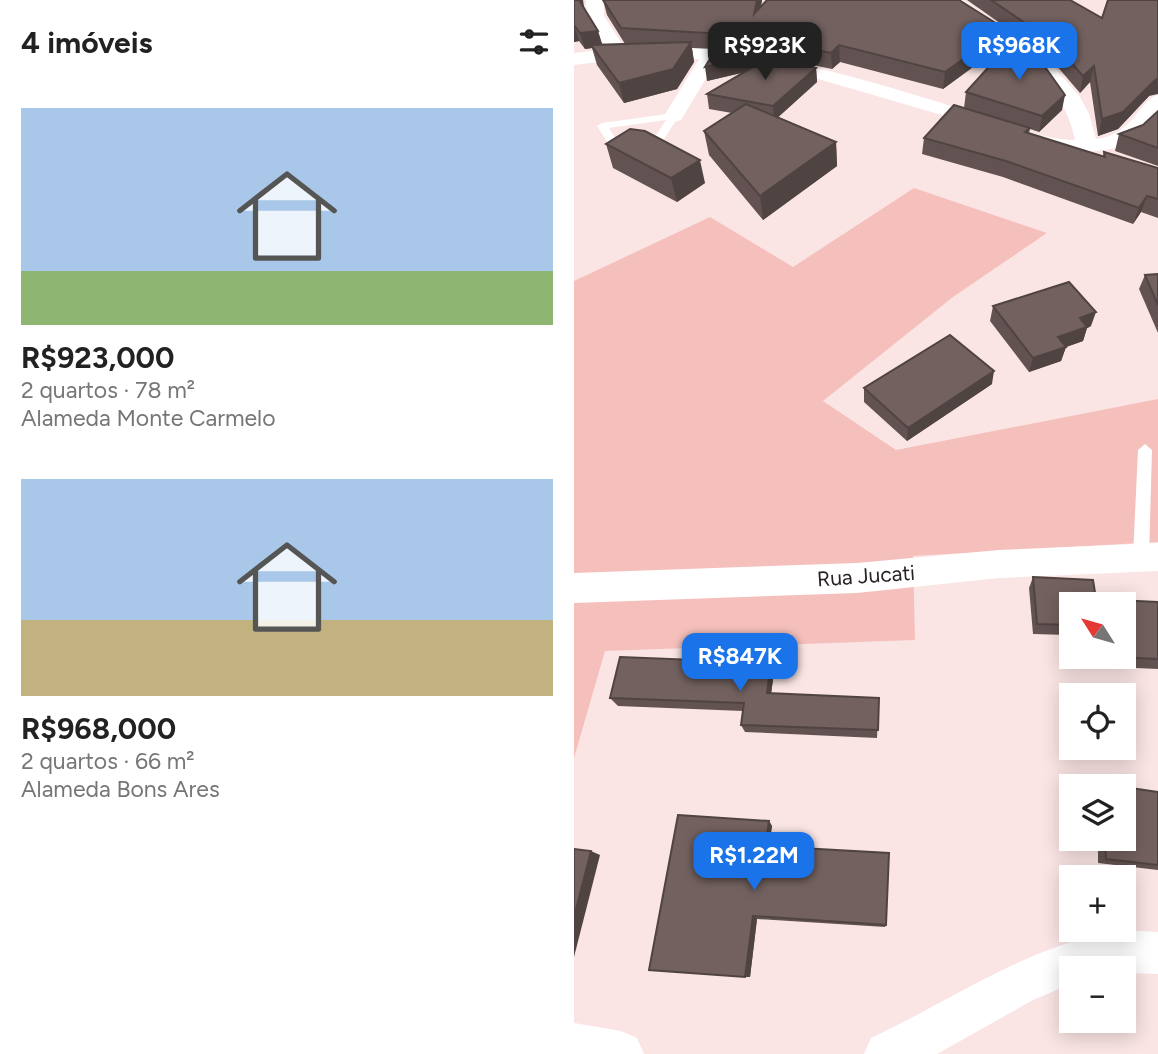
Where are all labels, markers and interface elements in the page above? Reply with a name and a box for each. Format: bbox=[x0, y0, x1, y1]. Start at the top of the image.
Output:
pin: R$923K bbox=[708, 22, 822, 82]
pin: R$968K bbox=[962, 22, 1076, 82]
icon: filters bbox=[515, 23, 553, 61]
text: 4 imóveis bbox=[21, 24, 153, 61]
text: R$923K bbox=[724, 31, 806, 59]
text: R$968K bbox=[977, 31, 1061, 59]
icon: home bbox=[224, 153, 350, 279]
text: R$923,000 bbox=[21, 339, 174, 376]
text: 2 quartos · 78 m² bbox=[21, 376, 195, 404]
text: Alameda Monte Carmelo bbox=[21, 404, 276, 432]
icon: home bbox=[224, 524, 350, 650]
street label: Rua Jucati bbox=[816, 560, 916, 591]
north arrow bbox=[1059, 592, 1136, 668]
map controls bbox=[1059, 592, 1136, 1033]
pin: R$847K bbox=[683, 634, 797, 693]
text: R$847K bbox=[698, 642, 782, 670]
button: locate bbox=[1059, 683, 1136, 760]
text: R$968,000 bbox=[21, 710, 176, 747]
text: 2 quartos · 66 m² bbox=[21, 747, 195, 775]
button: layers bbox=[1059, 774, 1136, 851]
text: Alameda Bons Ares bbox=[21, 775, 220, 803]
pin: R$1.22M bbox=[689, 832, 819, 892]
text: R$1.22M bbox=[709, 841, 799, 869]
button: + bbox=[1059, 865, 1136, 942]
button: − bbox=[1059, 956, 1136, 1033]

